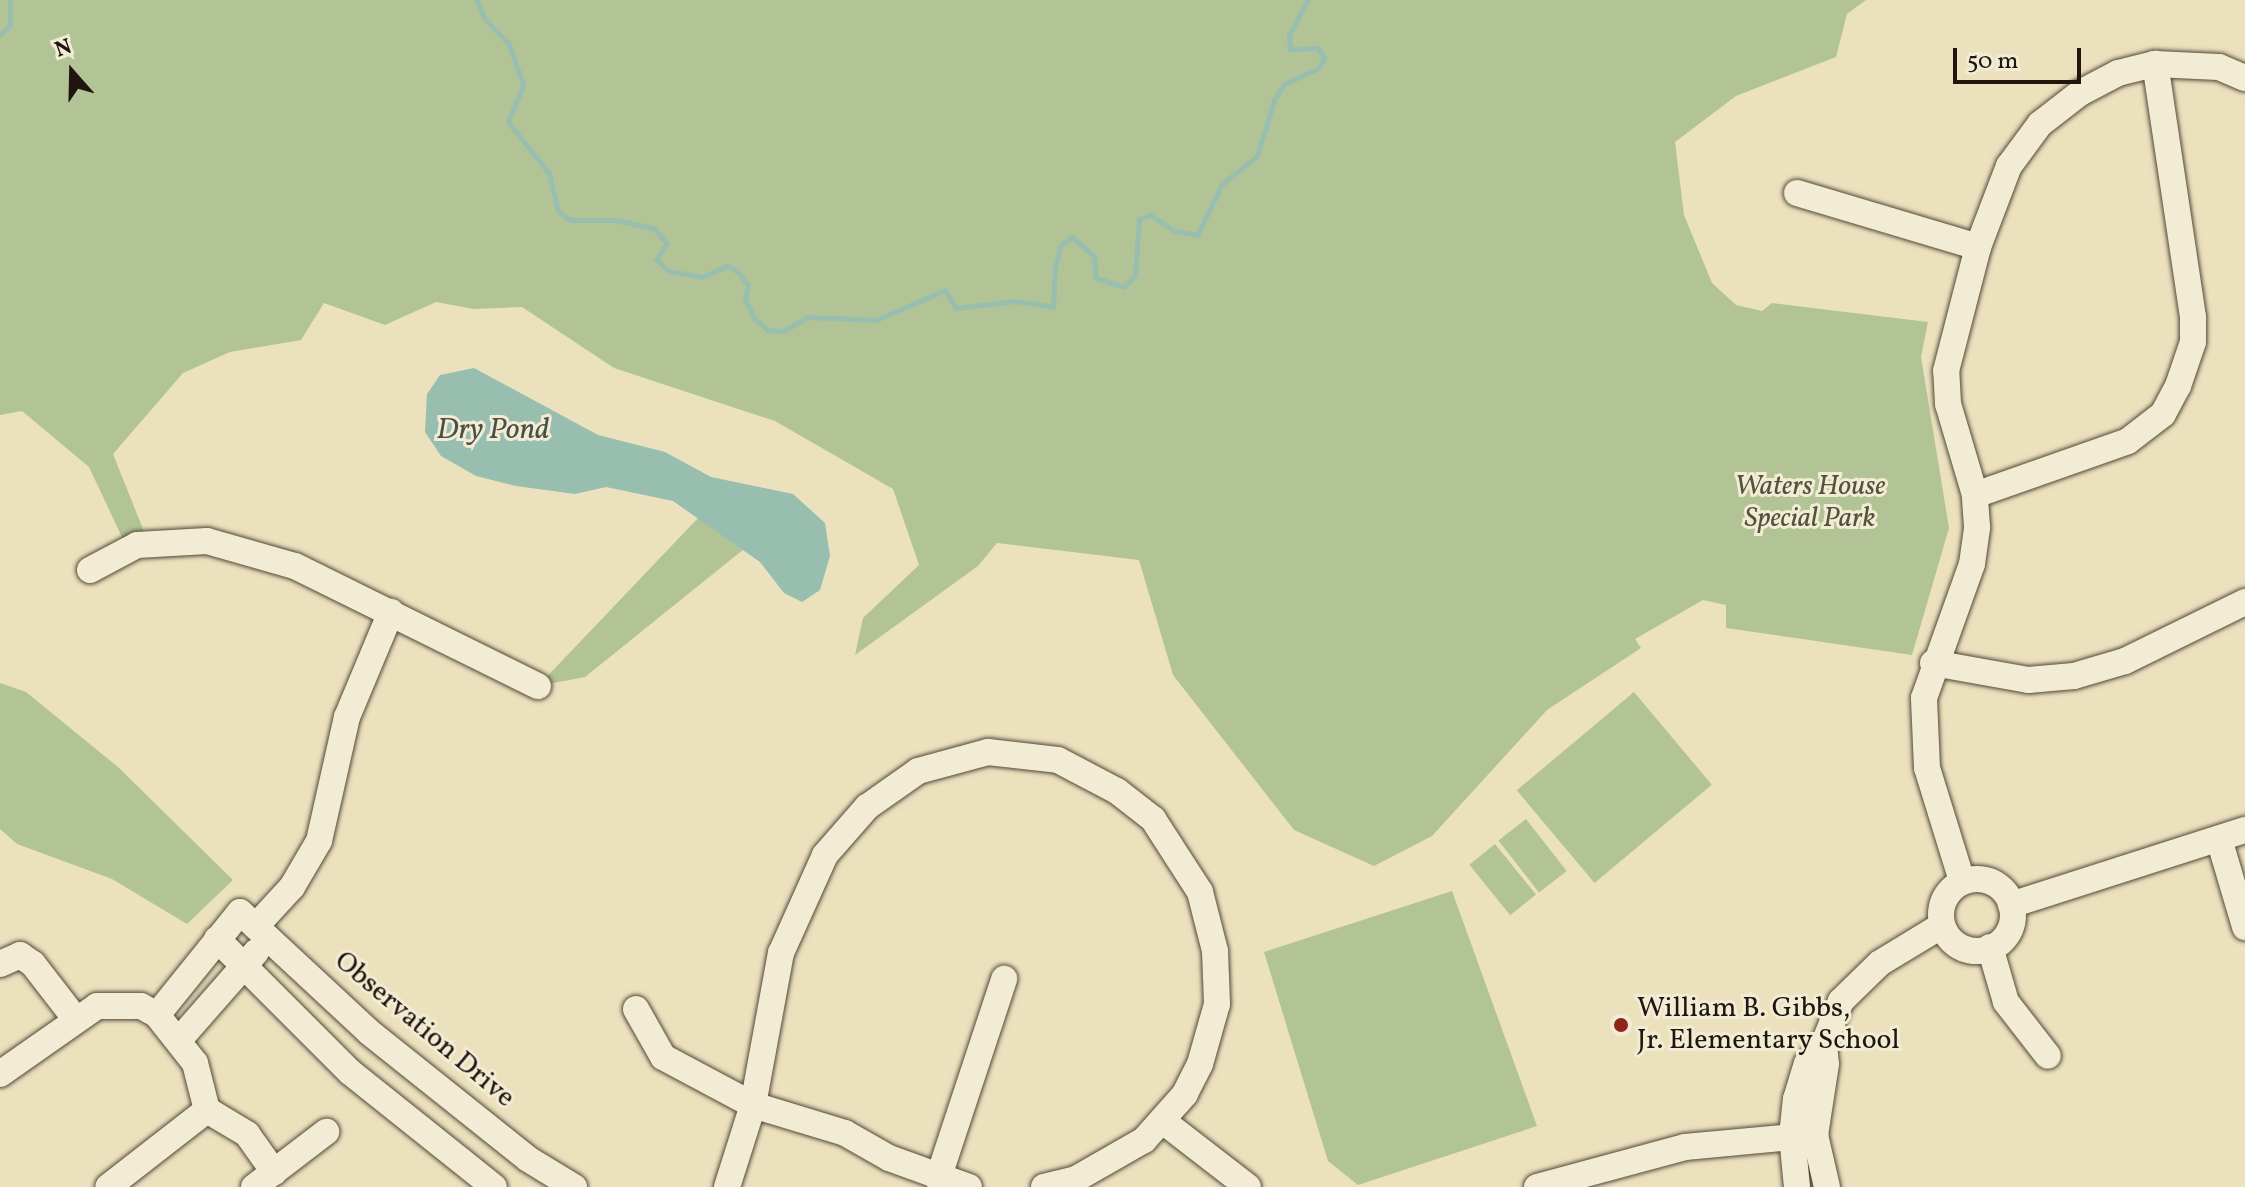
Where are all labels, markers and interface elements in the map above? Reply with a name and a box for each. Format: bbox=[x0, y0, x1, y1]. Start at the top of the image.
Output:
north arrow bbox=[32, 32, 112, 112]
text: N bbox=[51, 32, 76, 66]
scale bar bbox=[1957, 32, 2085, 82]
text: 50 m bbox=[1967, 45, 2019, 79]
water label: Dry Pond bbox=[437, 412, 549, 448]
park label: Waters House Special Park bbox=[1735, 470, 1885, 536]
street label: Observation Drive bbox=[327, 945, 521, 1115]
place label: William B. Gibbs, Jr. Elementary School bbox=[1637, 992, 1900, 1058]
marker: William B. Gibbs, Jr. Elementary School bbox=[1612, 1016, 1630, 1034]

